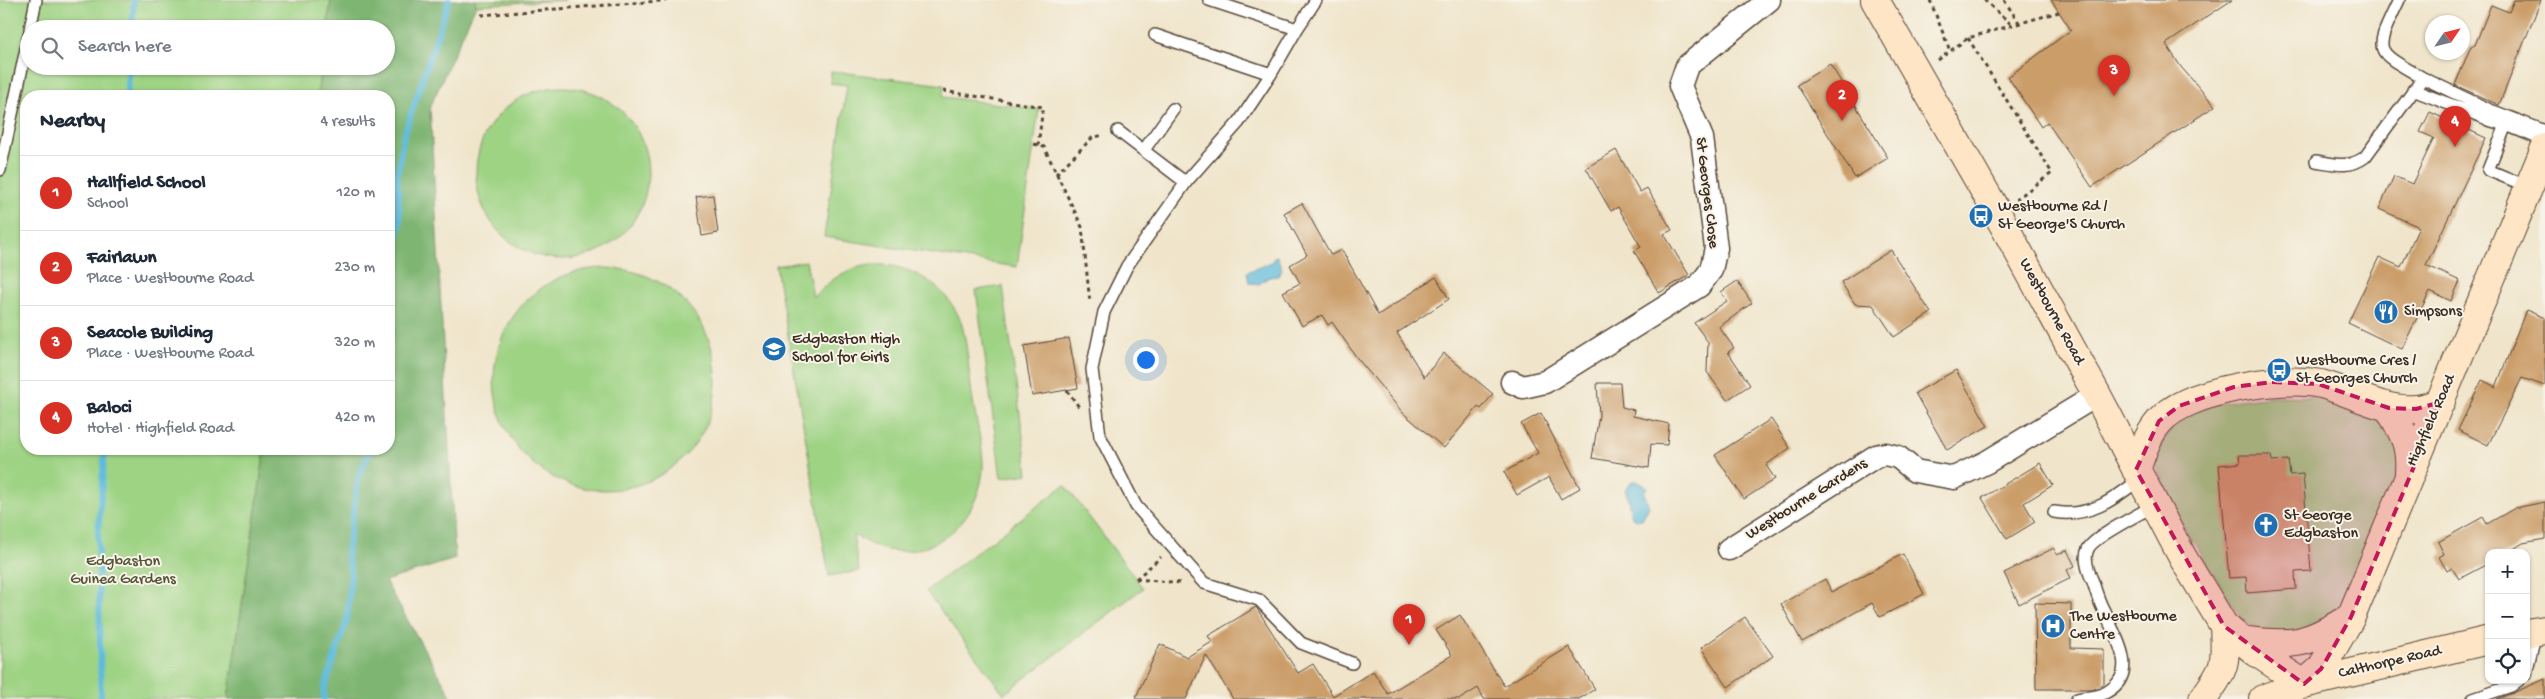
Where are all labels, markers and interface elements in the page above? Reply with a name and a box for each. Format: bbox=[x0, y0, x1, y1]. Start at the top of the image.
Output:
north arrow bbox=[2425, 15, 2470, 60]
search box bbox=[20, 20, 395, 75]
icon: search bbox=[38, 34, 66, 62]
text: Search here bbox=[78, 36, 172, 59]
pin: 3 bbox=[2098, 55, 2130, 96]
pin: 2 bbox=[1826, 80, 1858, 121]
pin: 4 bbox=[2439, 106, 2471, 147]
text: Nearby bbox=[40, 110, 105, 135]
text: 4 results bbox=[320, 113, 375, 132]
street label: St Georges Close bbox=[1690, 136, 1722, 250]
text: Hallfield School bbox=[87, 172, 206, 195]
text: 1 bbox=[53, 184, 59, 203]
text: 120 m bbox=[336, 184, 375, 203]
text: School bbox=[87, 195, 129, 214]
place label: Westbourne Rd / St George'S Church bbox=[1998, 198, 2126, 235]
bus stop icon: Westbourne Rd / St George'S Church bbox=[1968, 203, 1994, 229]
text: Fairlawn bbox=[87, 247, 157, 270]
street label: Westbourne Road bbox=[2014, 255, 2089, 370]
text: 2 bbox=[52, 259, 60, 278]
text: 230 m bbox=[335, 259, 375, 278]
text: Place · Westbourne Road bbox=[87, 270, 253, 289]
restaurant icon: Simpsons bbox=[2373, 299, 2399, 325]
place label: Simpsons bbox=[2404, 303, 2463, 322]
text: Seacole Building bbox=[87, 322, 213, 345]
place label: Edgbaston High School for Girls bbox=[792, 331, 901, 368]
text: 3 bbox=[52, 334, 60, 353]
text: 320 m bbox=[335, 334, 375, 353]
school or university icon: Edgbaston High School for Girls bbox=[761, 336, 787, 362]
text: Place · Westbourne Road bbox=[87, 345, 253, 364]
your location bbox=[1133, 347, 1159, 373]
place label: Westbourne Cres / St Georges Church bbox=[2296, 352, 2418, 389]
bus stop icon: Westbourne Cres / St Georges Church bbox=[2266, 357, 2292, 383]
street label: Highfield Road bbox=[2403, 371, 2461, 470]
text: Baloci bbox=[87, 397, 132, 420]
text: 4 bbox=[52, 409, 60, 428]
text: 420 m bbox=[335, 409, 375, 428]
text: Hotel · Highfield Road bbox=[87, 420, 234, 439]
street label: Westbourne Gardens bbox=[1743, 454, 1872, 545]
place label: St George Edgbaston bbox=[2284, 507, 2359, 544]
church icon: St George Edgbaston bbox=[2253, 512, 2279, 538]
map controls bbox=[2485, 549, 2530, 684]
button: + bbox=[2485, 549, 2530, 594]
park label: Edgbaston Guinea Gardens bbox=[70, 553, 177, 590]
button: − bbox=[2485, 594, 2530, 639]
pin: 1 bbox=[1393, 604, 1425, 645]
place label: The Westbourne Centre bbox=[2069, 608, 2178, 645]
hospital icon: The Westbourne Centre bbox=[2040, 613, 2066, 639]
button: locate bbox=[2485, 639, 2530, 684]
street label: Calthorpe Road bbox=[2337, 642, 2445, 684]

